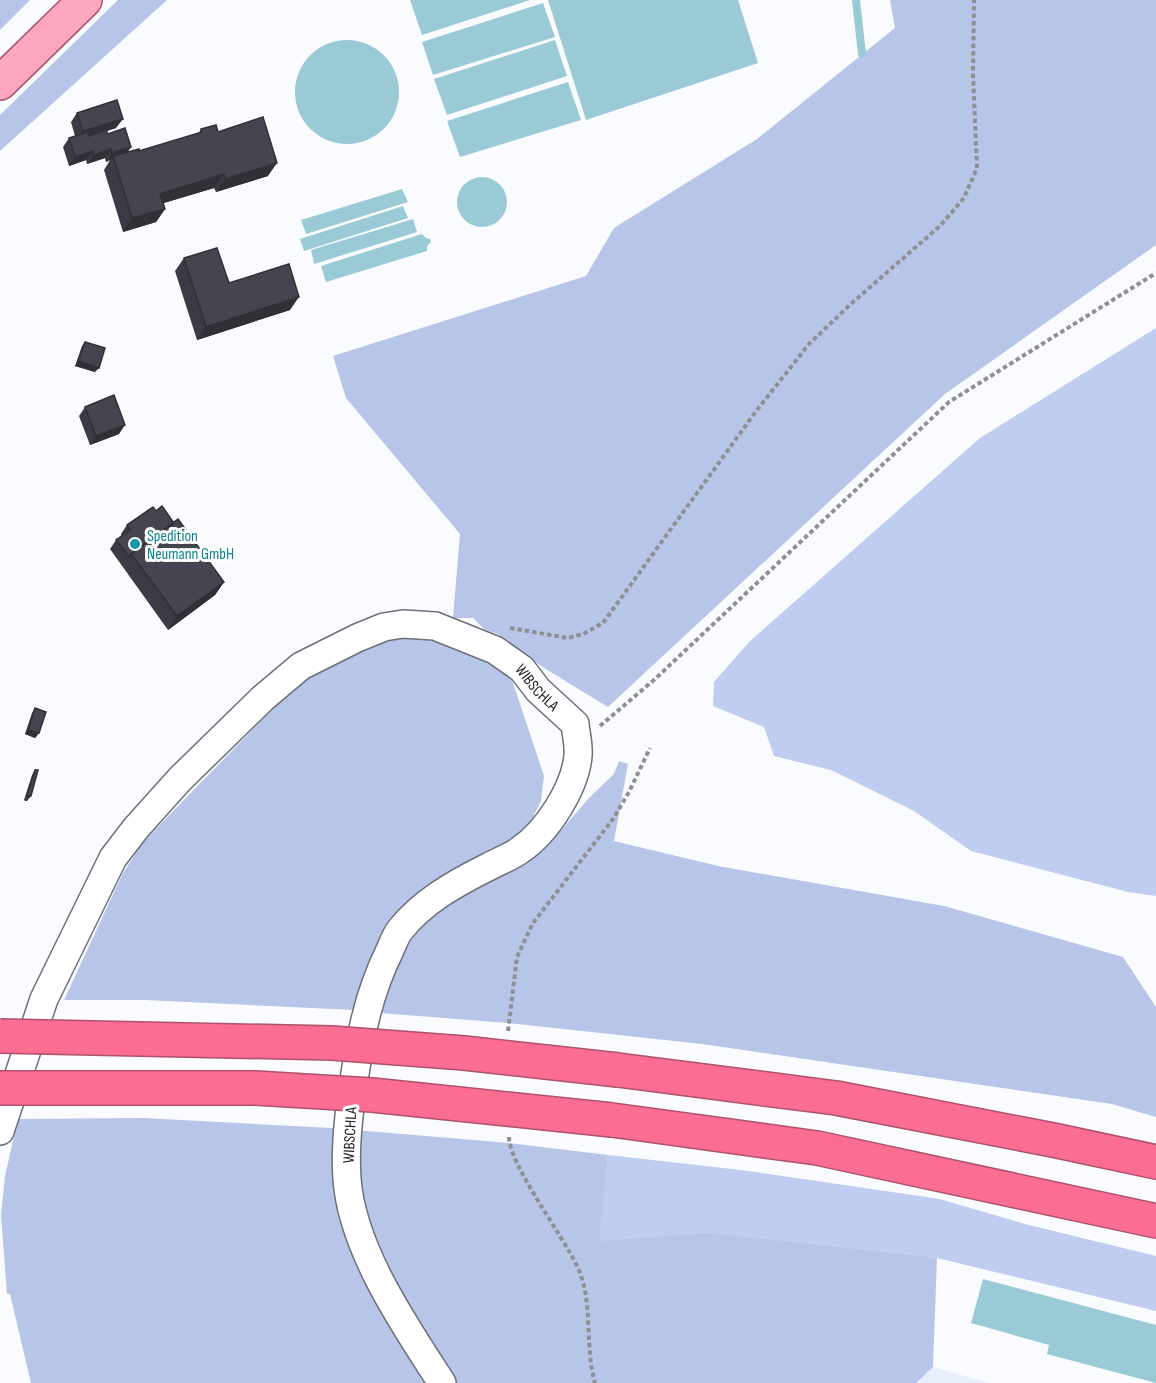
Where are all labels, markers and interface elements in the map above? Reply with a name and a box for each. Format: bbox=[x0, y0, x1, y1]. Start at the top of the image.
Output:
place label: Spedition Neumann GmbH bbox=[147, 527, 234, 564]
marker: Spedition Neumann GmbH bbox=[128, 537, 142, 551]
street label: WIBSCHLA bbox=[511, 661, 562, 716]
street label: WIBSCHLA bbox=[340, 1106, 361, 1164]

